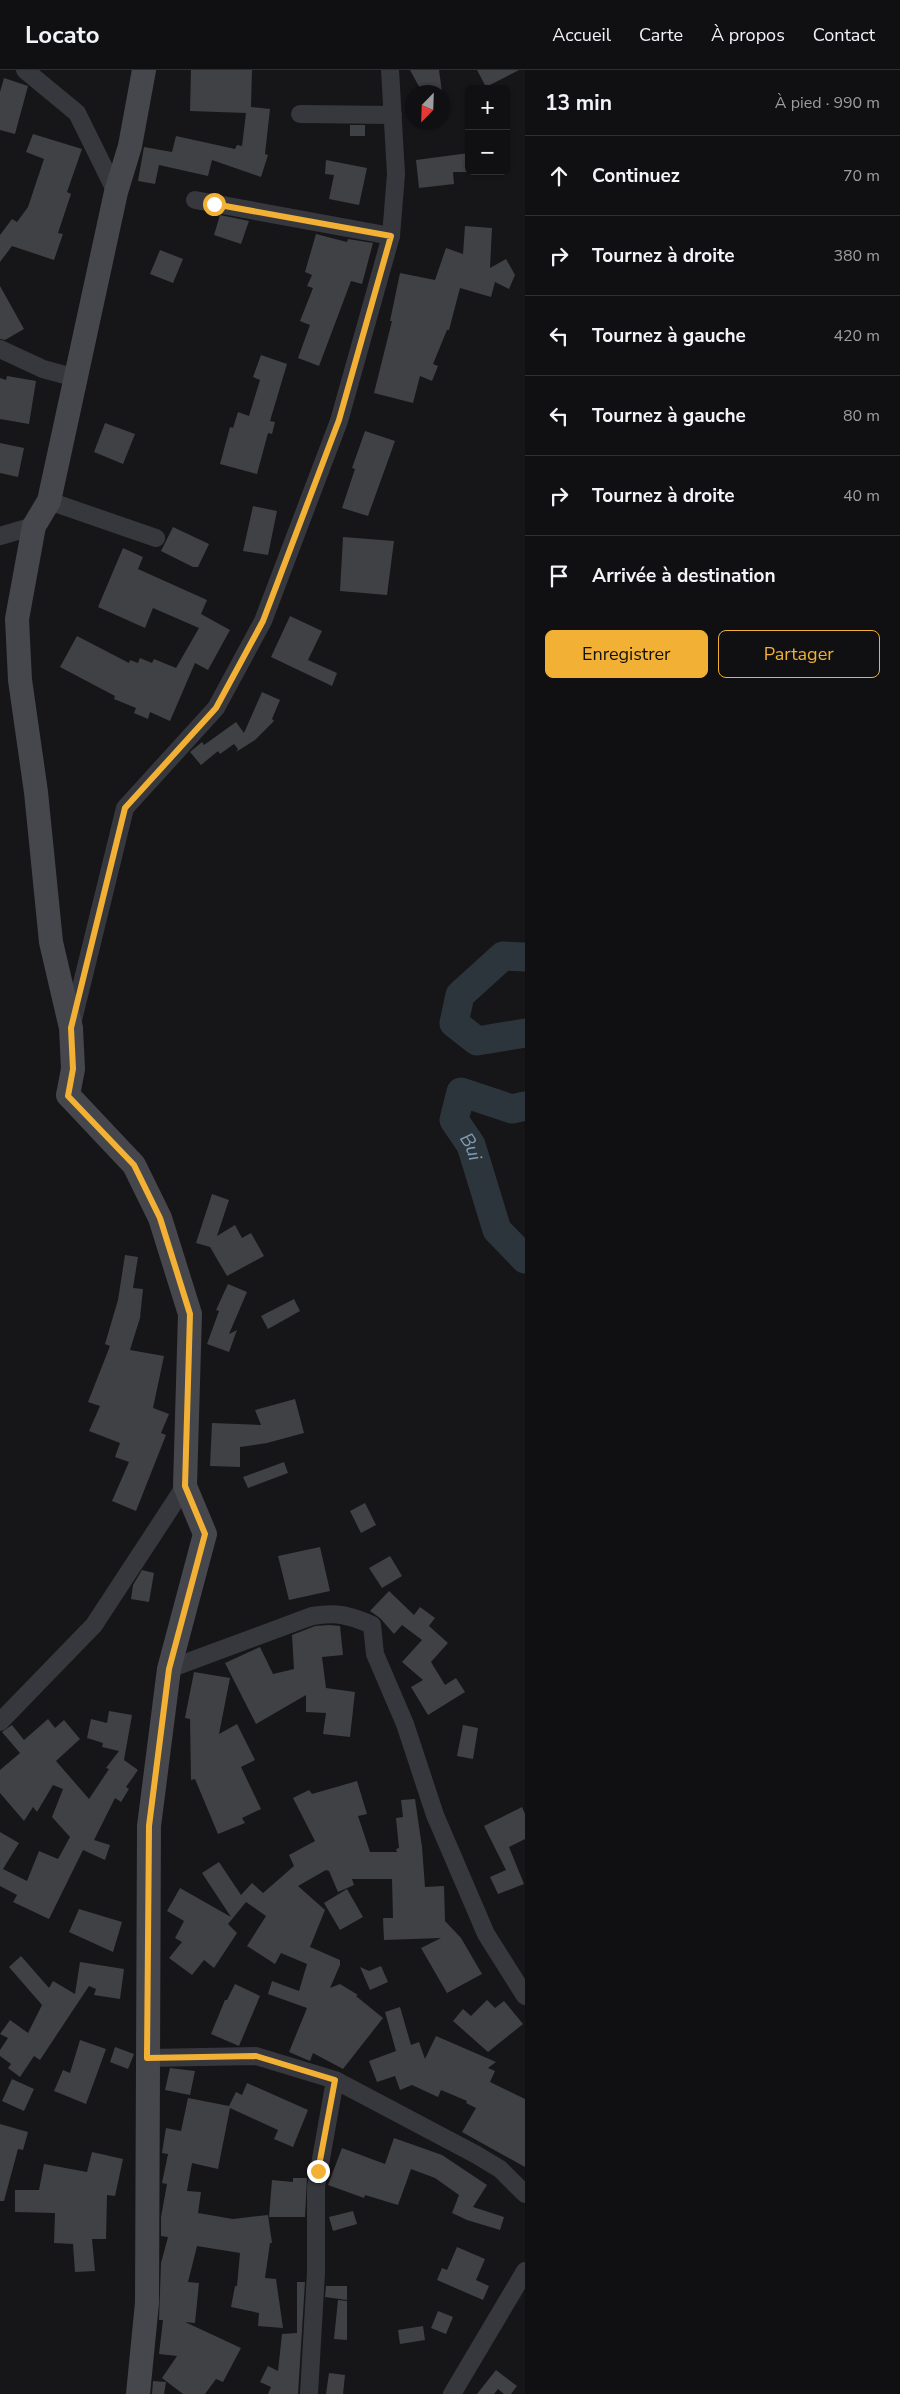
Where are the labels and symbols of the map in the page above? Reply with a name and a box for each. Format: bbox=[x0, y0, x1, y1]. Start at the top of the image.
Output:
north arrow bbox=[405, 85, 450, 130]
route start bbox=[203, 193, 226, 216]
water label: Bui bbox=[453, 1128, 488, 1164]
route end bbox=[307, 2160, 330, 2183]

